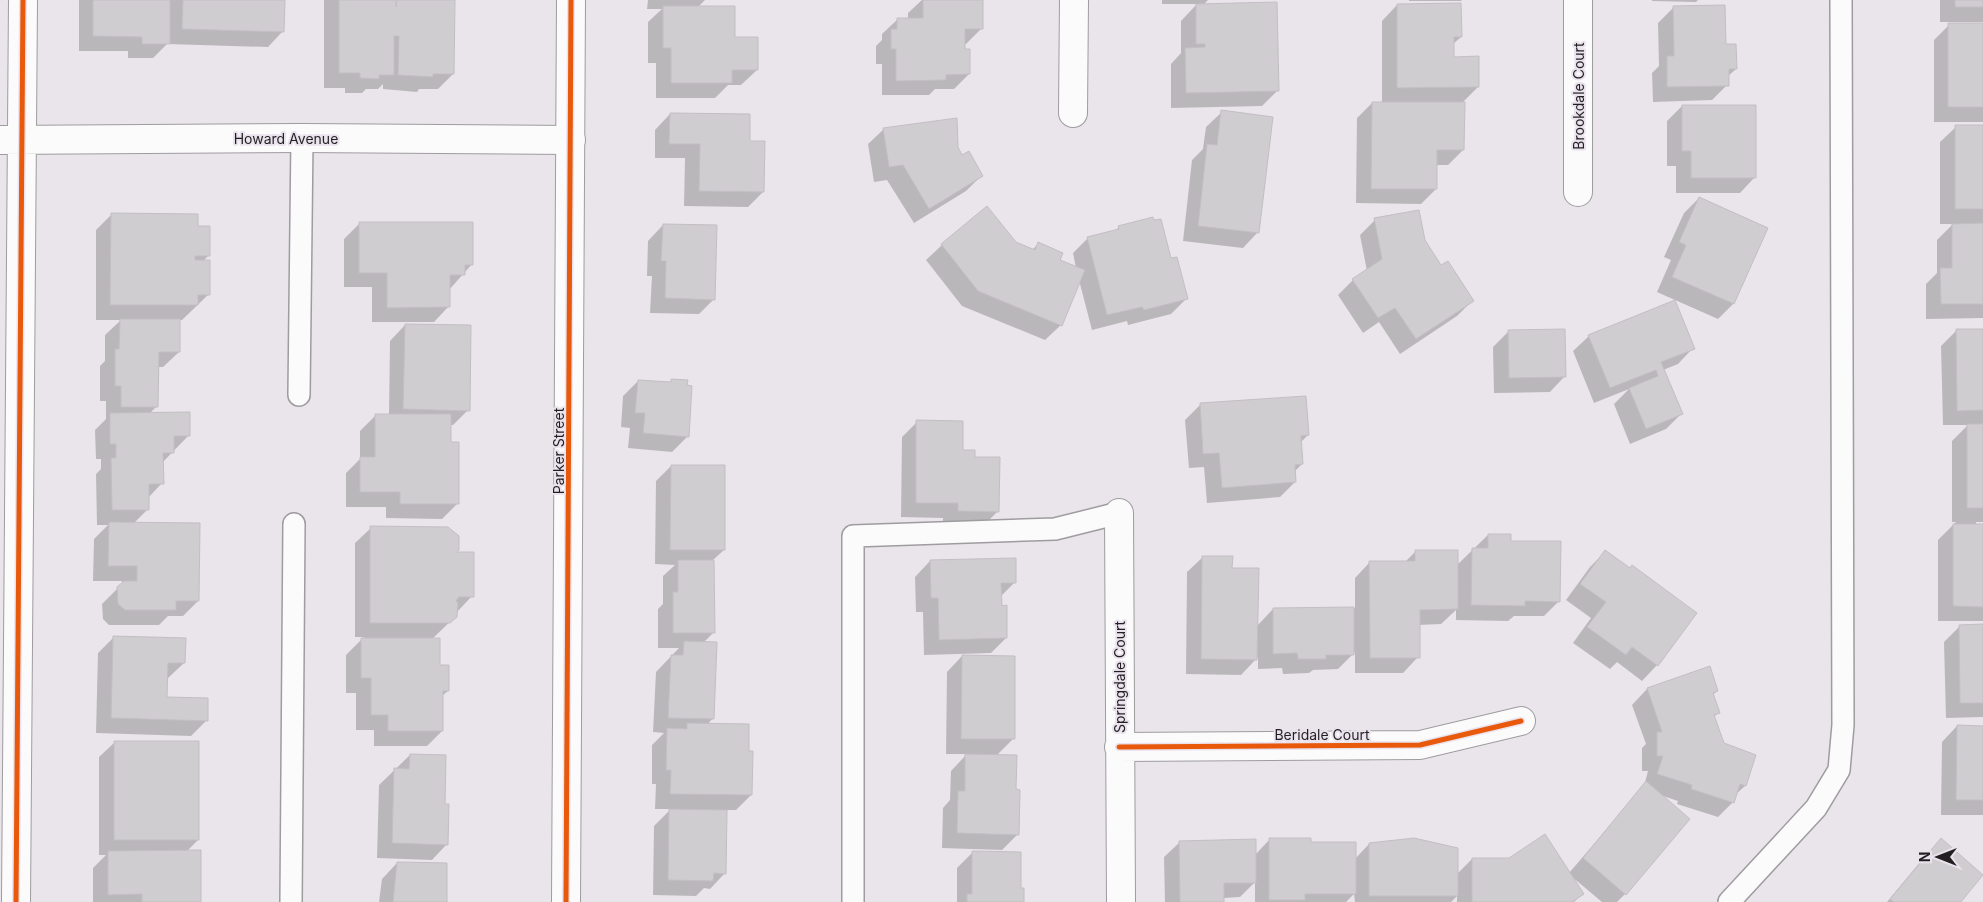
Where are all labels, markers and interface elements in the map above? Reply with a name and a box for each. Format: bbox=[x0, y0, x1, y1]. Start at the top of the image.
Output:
street label: Brookdale Court bbox=[1570, 42, 1587, 150]
street label: Howard Avenue bbox=[234, 130, 338, 147]
street label: Parker Street bbox=[550, 407, 567, 494]
street label: Springdale Court bbox=[1111, 620, 1128, 733]
street label: Beridale Court bbox=[1274, 726, 1370, 743]
north arrow bbox=[1913, 832, 1963, 882]
text: N bbox=[1916, 852, 1933, 862]

